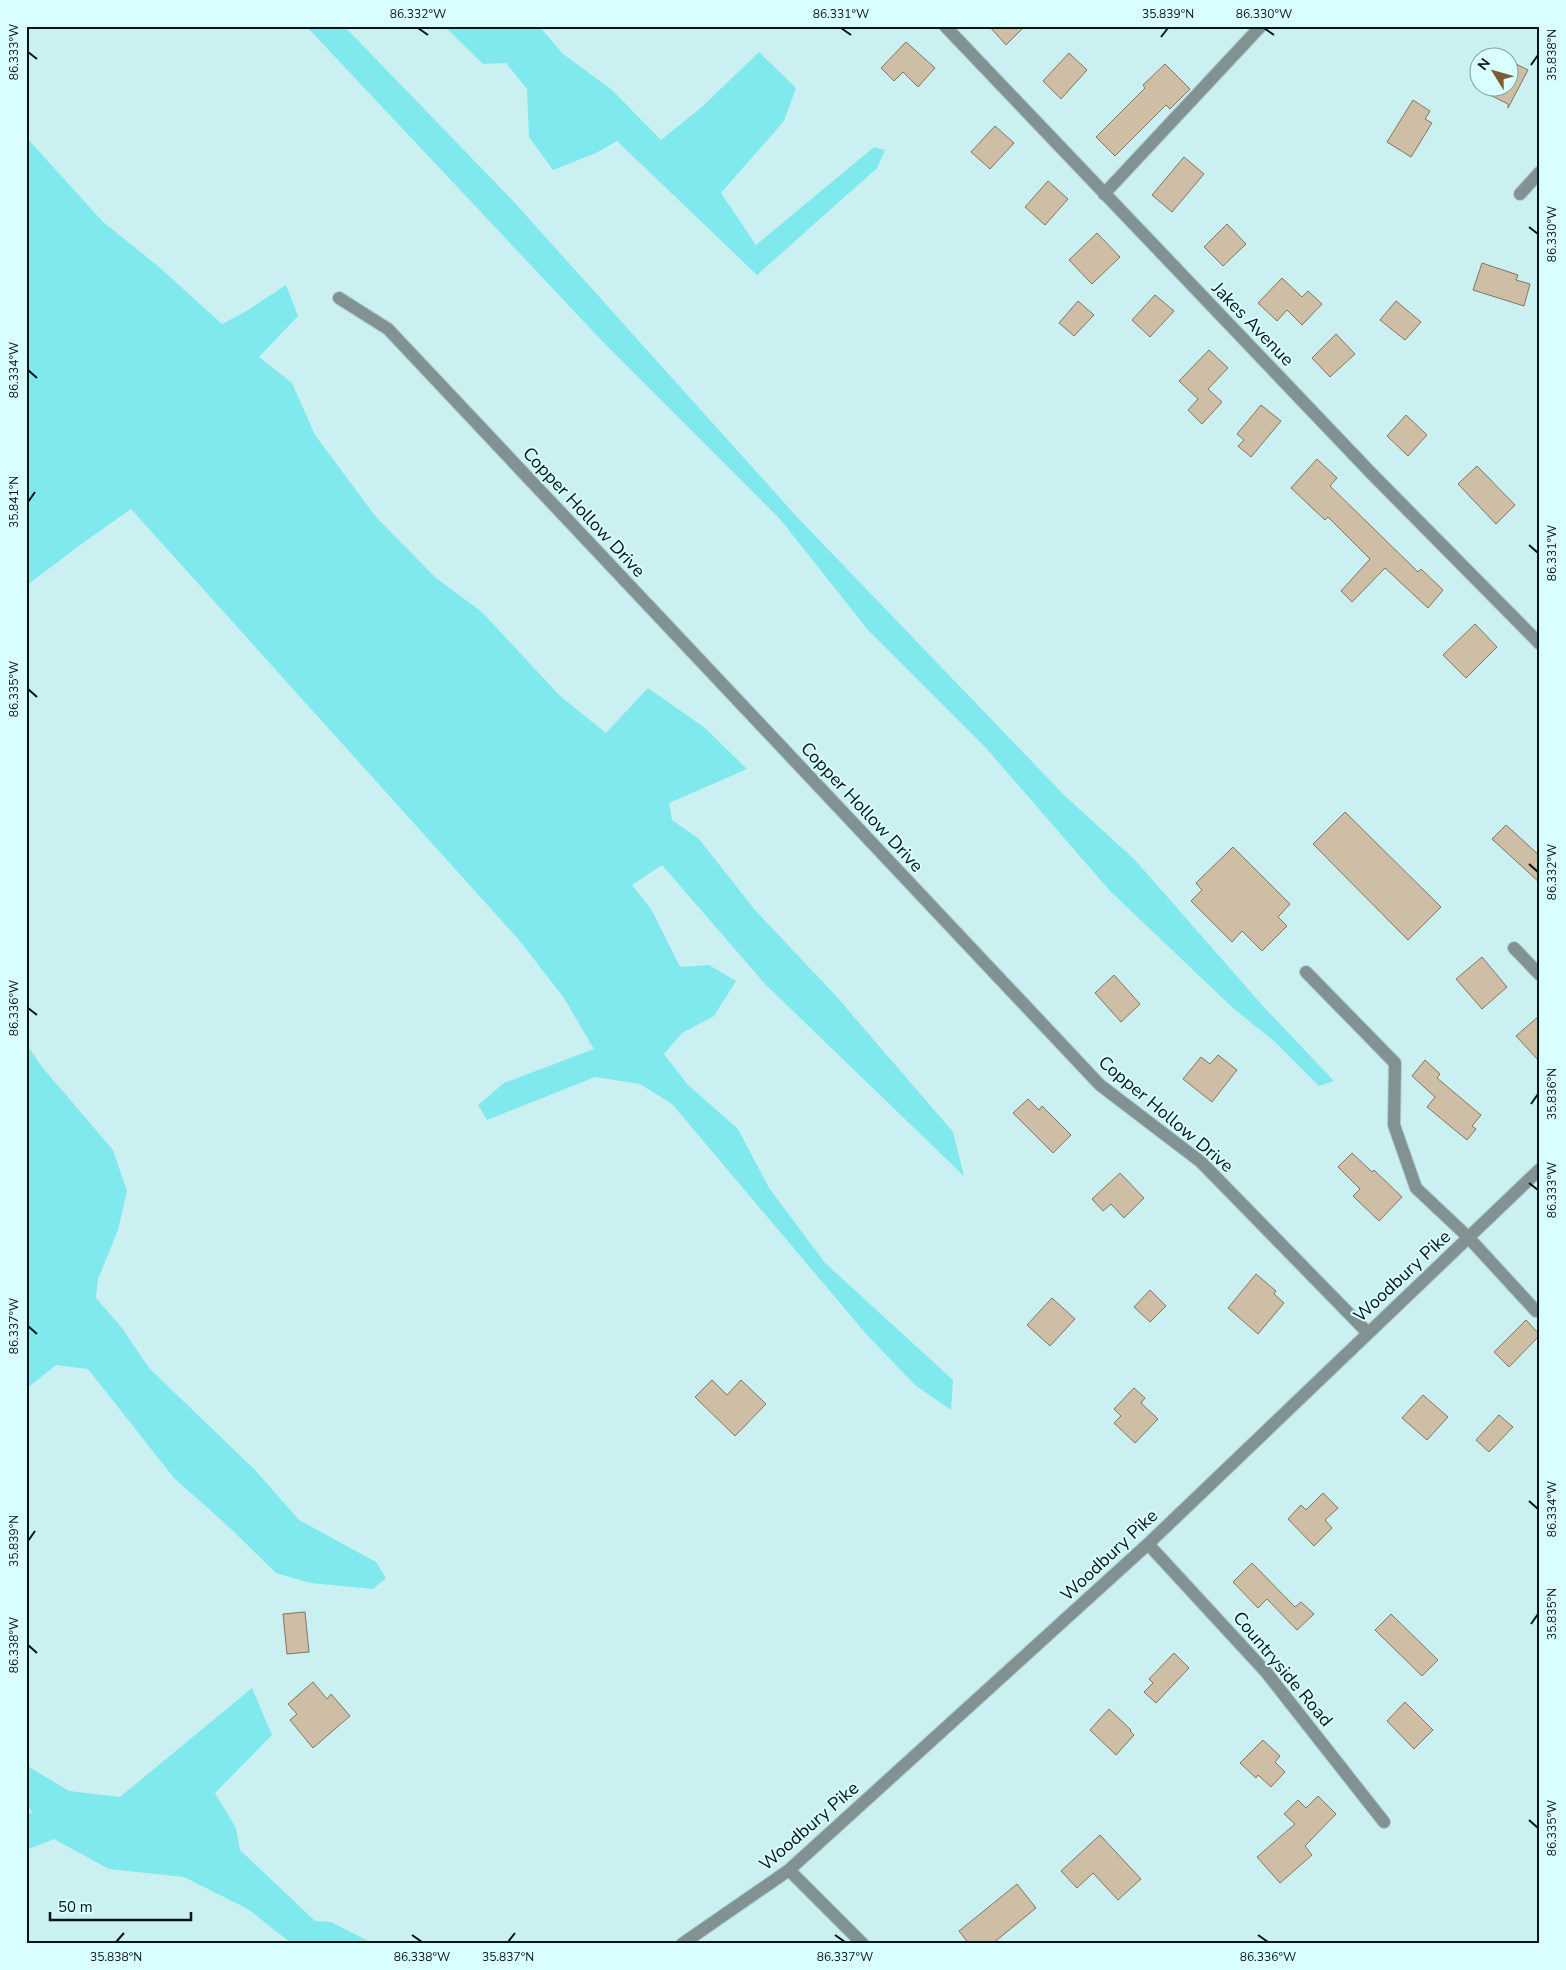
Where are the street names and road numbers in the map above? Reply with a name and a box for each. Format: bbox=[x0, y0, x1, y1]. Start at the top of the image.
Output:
street label: Jakes Avenue bbox=[1206, 276, 1299, 371]
street label: Copper Hollow Drive bbox=[517, 442, 651, 582]
street label: Copper Hollow Drive bbox=[795, 737, 929, 877]
street label: Copper Hollow Drive bbox=[1093, 1050, 1239, 1178]
street label: Woodbury Pike bbox=[1348, 1225, 1456, 1327]
street label: Woodbury Pike bbox=[1055, 1504, 1163, 1606]
street label: Countryside Road bbox=[1228, 1606, 1338, 1732]
street label: Woodbury Pike bbox=[754, 1776, 864, 1876]

